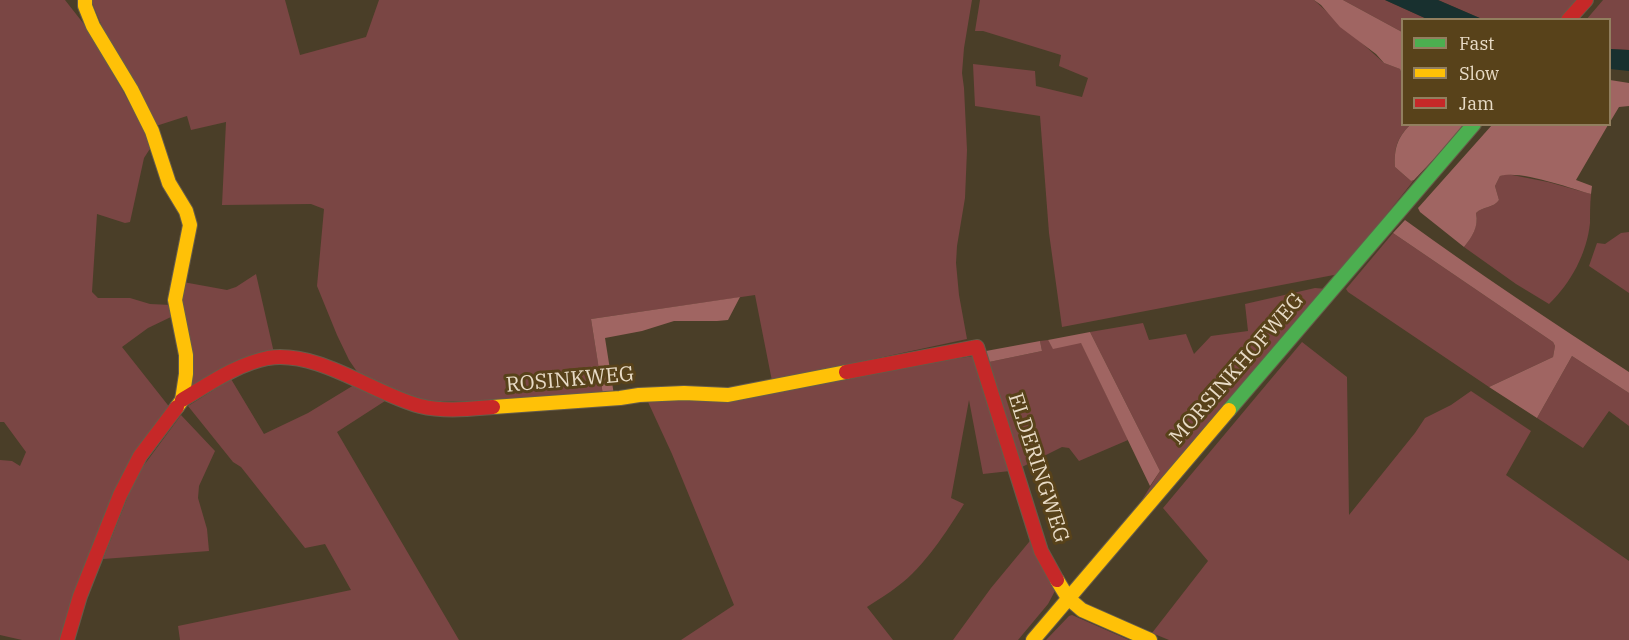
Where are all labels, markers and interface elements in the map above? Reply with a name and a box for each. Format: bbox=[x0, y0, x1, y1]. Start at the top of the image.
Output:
legend bbox=[1401, 18, 1611, 126]
text: Fast bbox=[1459, 32, 1494, 55]
text: Slow bbox=[1459, 62, 1499, 85]
text: Jam bbox=[1459, 92, 1494, 115]
street label: MORSINKHOFWEG bbox=[1165, 288, 1309, 450]
street label: ROSINKWEG bbox=[505, 362, 635, 398]
street label: ELDERINGWEG bbox=[1002, 390, 1074, 546]

